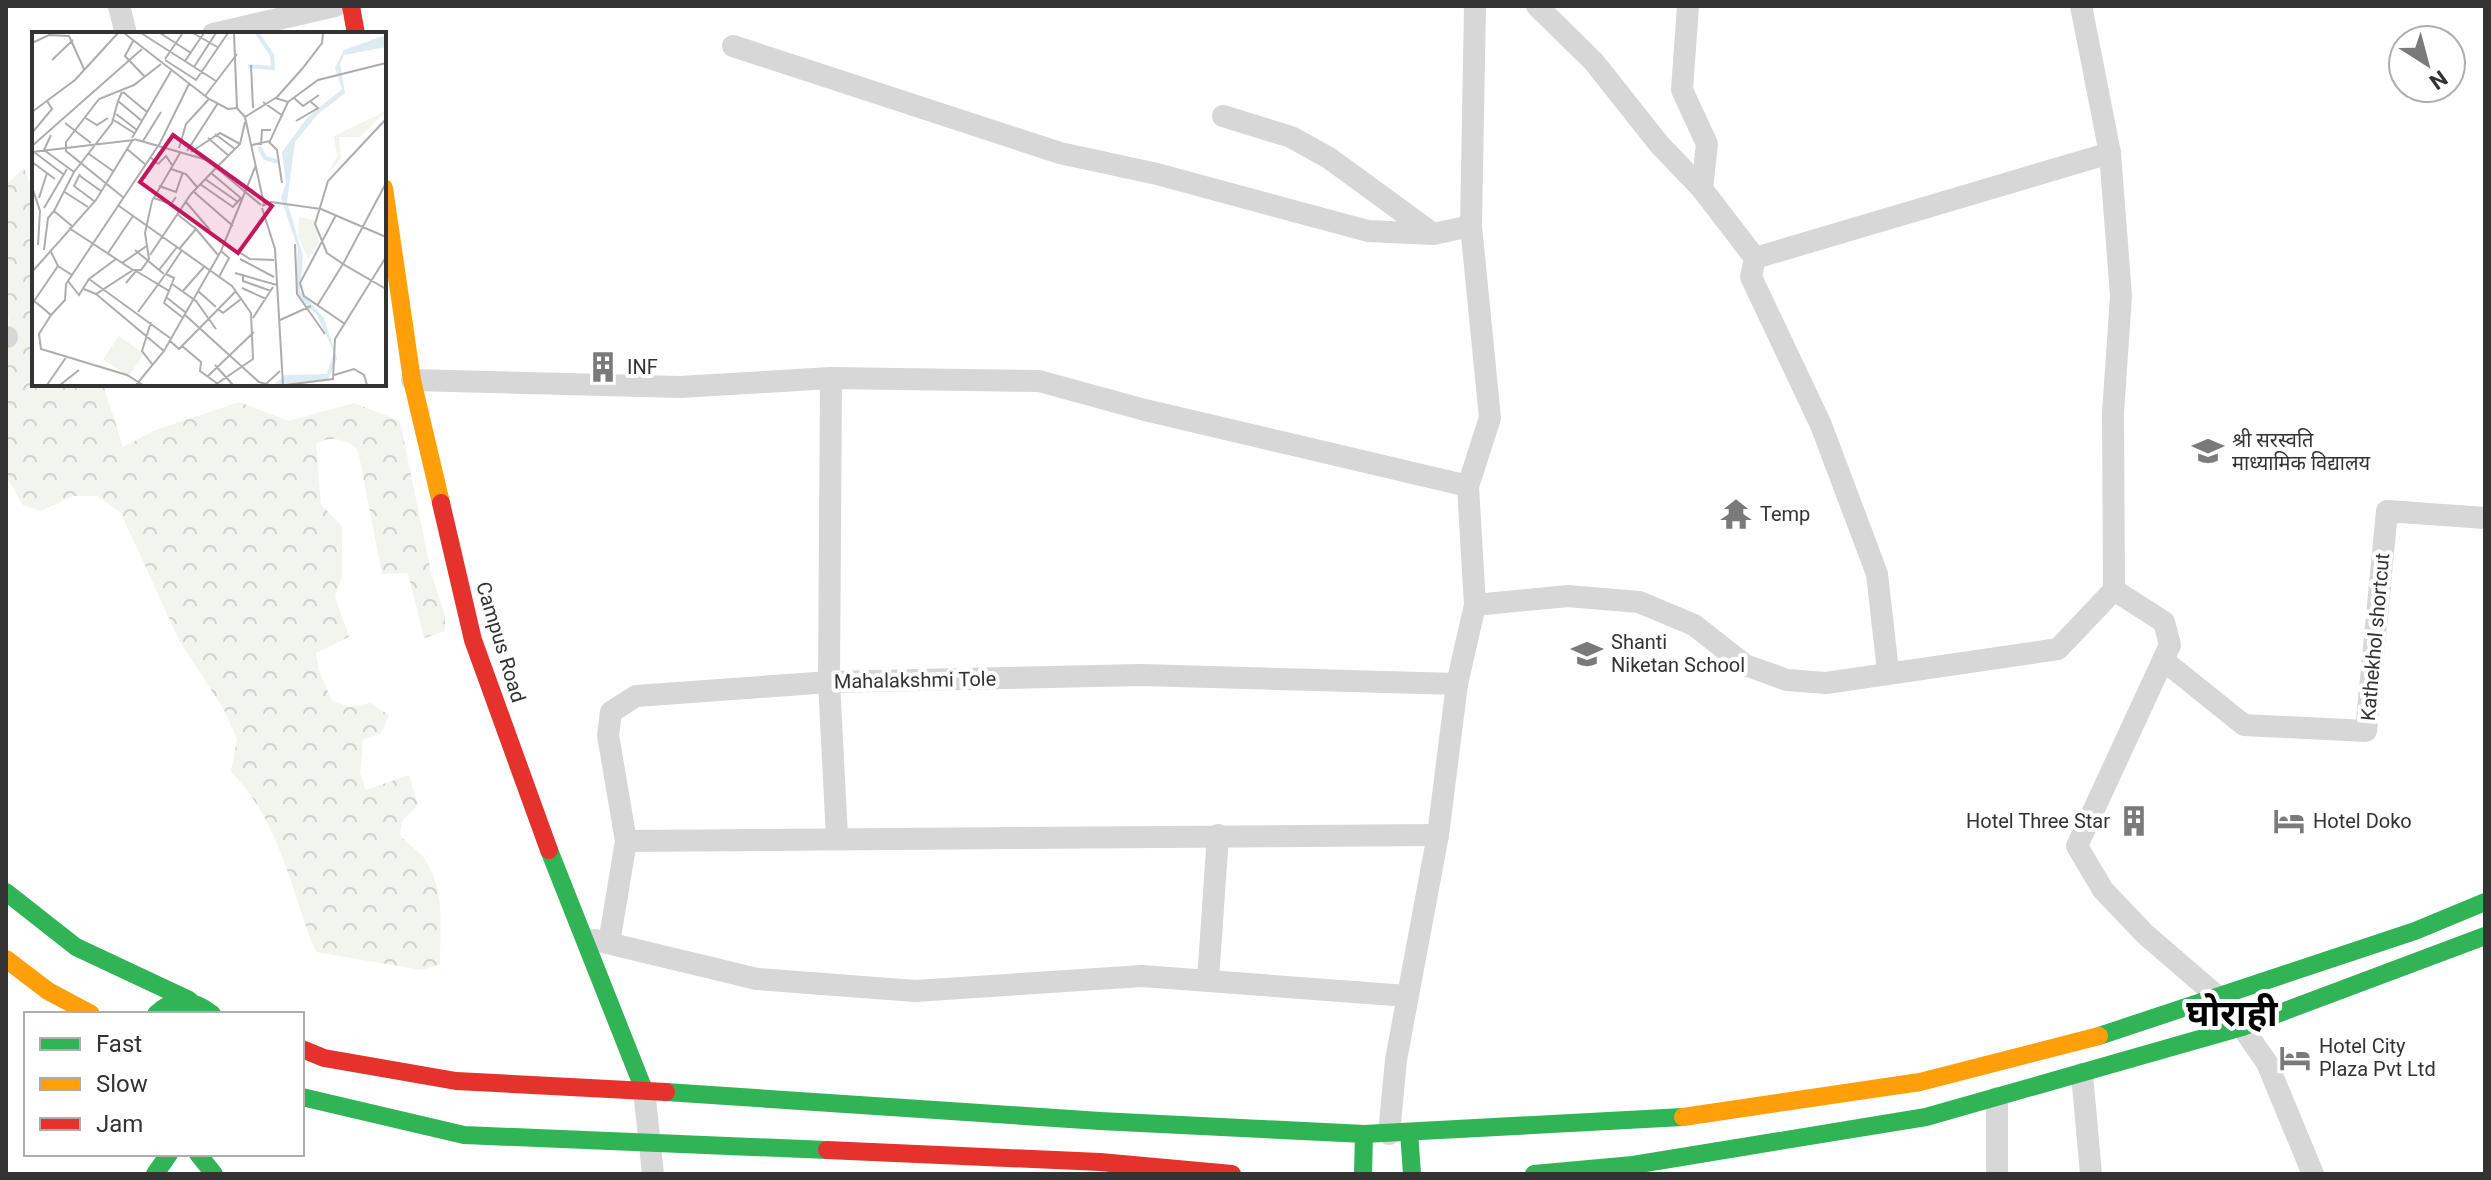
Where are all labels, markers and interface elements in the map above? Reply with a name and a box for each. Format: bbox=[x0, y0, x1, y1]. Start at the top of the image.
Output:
north arrow bbox=[2387, 24, 2467, 104]
inset map bbox=[32, 32, 386, 386]
text: N bbox=[2425, 65, 2452, 94]
building icon: INF bbox=[586, 350, 620, 384]
place label: INF bbox=[627, 355, 658, 379]
place label: श्री सरस्वति माध्यामिक विद्यालय bbox=[2232, 428, 2371, 475]
school or university icon: श्री सरस्वति माध्यामिक विद्यालय bbox=[2191, 434, 2225, 468]
temple icon: Temp bbox=[1719, 497, 1753, 531]
place label: Temp bbox=[1760, 502, 1810, 526]
street label: Kathekhol shortcut bbox=[2356, 552, 2394, 722]
street label: Campus Road bbox=[471, 579, 531, 705]
place label: Shanti Niketan School bbox=[1611, 630, 1745, 677]
school or university icon: Shanti Niketan School bbox=[1570, 637, 1604, 671]
street label: Mahalakshmi Tole bbox=[834, 667, 996, 693]
building icon: Hotel Three Star bbox=[2117, 804, 2151, 838]
hotel icon: Hotel Doko bbox=[2272, 804, 2306, 838]
place label: Hotel Three Star bbox=[1966, 809, 2110, 833]
place label: Hotel Doko bbox=[2313, 809, 2412, 833]
district label: घोराही bbox=[2186, 993, 2279, 1035]
legend bbox=[24, 1012, 304, 1156]
text: Fast bbox=[96, 1030, 142, 1058]
place label: Hotel City Plaza Pvt Ltd bbox=[2319, 1034, 2436, 1081]
hotel icon: Hotel City Plaza Pvt Ltd bbox=[2278, 1041, 2312, 1075]
text: Slow bbox=[96, 1070, 148, 1098]
text: Jam bbox=[96, 1110, 143, 1138]

